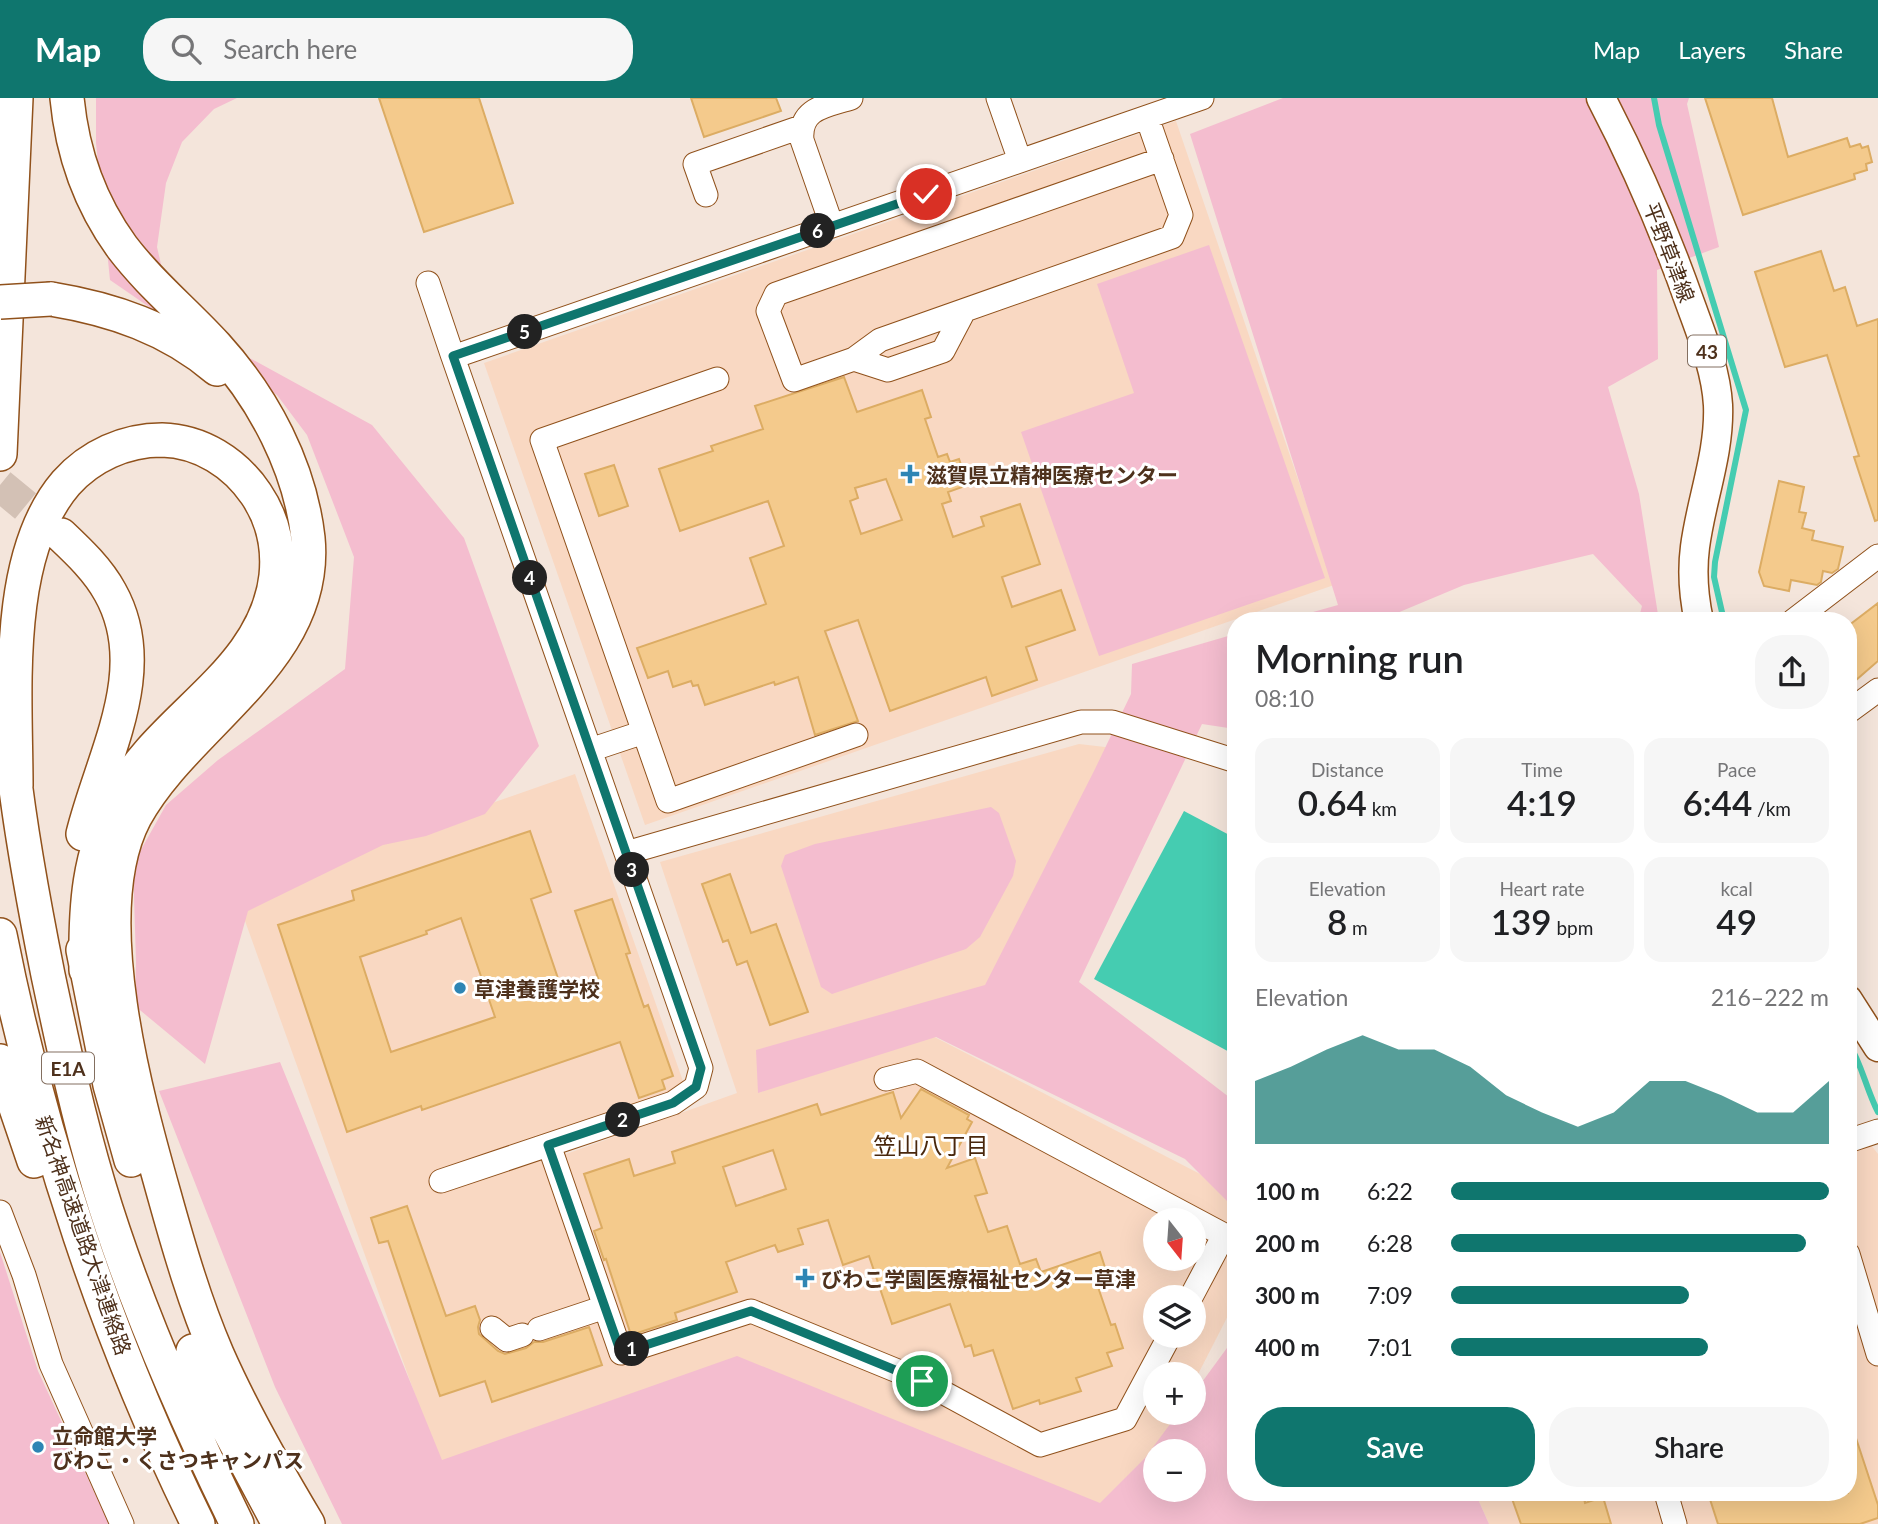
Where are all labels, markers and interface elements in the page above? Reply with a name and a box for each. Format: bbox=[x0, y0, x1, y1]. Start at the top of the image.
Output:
search box bbox=[143, 18, 633, 81]
text: Map bbox=[35, 29, 101, 69]
icon: search bbox=[167, 30, 205, 68]
text: Search here bbox=[223, 33, 357, 65]
text: Map bbox=[1593, 35, 1640, 64]
text: Layers bbox=[1678, 35, 1746, 64]
text: Share bbox=[1784, 35, 1843, 64]
pin bbox=[896, 164, 956, 224]
icon: check bbox=[907, 175, 945, 213]
street label: 平野草津線 bbox=[1640, 199, 1700, 305]
pin: 6 bbox=[800, 214, 836, 248]
text: 6 bbox=[812, 219, 823, 242]
pin: 5 bbox=[508, 314, 542, 350]
text: 5 bbox=[519, 320, 530, 343]
road number: 43 bbox=[1688, 336, 1726, 366]
place label: 滋賀県立精神医療センター bbox=[926, 462, 1178, 487]
marker: 滋賀県立精神医療センター bbox=[900, 464, 920, 484]
pin: 4 bbox=[512, 560, 548, 596]
text: 4 bbox=[524, 566, 535, 589]
text: Morning run bbox=[1255, 635, 1464, 681]
button: share bbox=[1755, 635, 1829, 709]
text: 08:10 bbox=[1255, 684, 1314, 712]
text: Distance bbox=[1311, 758, 1384, 781]
text: Time bbox=[1521, 758, 1563, 781]
text: Pace bbox=[1717, 758, 1756, 781]
text: 0.64 bbox=[1298, 781, 1367, 823]
text: 4:19 bbox=[1507, 781, 1577, 823]
text: 6:44 bbox=[1682, 781, 1752, 823]
text: km bbox=[1367, 797, 1397, 820]
text: /km bbox=[1752, 797, 1791, 820]
pin: 3 bbox=[614, 852, 650, 888]
text: 3 bbox=[626, 858, 637, 881]
text: Elevation bbox=[1309, 877, 1386, 900]
text: Heart rate bbox=[1499, 877, 1585, 900]
text: kcal bbox=[1721, 877, 1753, 900]
text: 8 bbox=[1327, 900, 1347, 942]
text: 139 bbox=[1491, 900, 1552, 942]
text: 49 bbox=[1716, 900, 1757, 942]
text: m bbox=[1347, 916, 1368, 939]
text: bpm bbox=[1552, 916, 1593, 939]
place label: 草津養護学校 bbox=[474, 976, 600, 1001]
marker: 草津養護学校 bbox=[452, 980, 468, 996]
text: Elevation bbox=[1255, 983, 1348, 1011]
text: 216–222 m bbox=[1711, 983, 1829, 1011]
road number: E1A bbox=[42, 1052, 94, 1084]
pin: 2 bbox=[606, 1102, 640, 1138]
text: 2 bbox=[617, 1108, 628, 1131]
street label: 新名神高速道路大津連絡路 bbox=[31, 1112, 137, 1358]
district label: 笠山八丁目 bbox=[874, 1131, 989, 1159]
text: 100 m bbox=[1255, 1177, 1320, 1205]
text: 6:22 bbox=[1367, 1177, 1413, 1205]
north arrow bbox=[1143, 1208, 1206, 1270]
map controls bbox=[1143, 1208, 1206, 1502]
text: 200 m bbox=[1255, 1229, 1320, 1257]
text: 6:28 bbox=[1367, 1229, 1413, 1257]
place label: びわこ学園医療福祉センター草津 bbox=[821, 1266, 1136, 1291]
marker: びわこ学園医療福祉センター草津 bbox=[795, 1268, 815, 1288]
text: 300 m bbox=[1255, 1281, 1320, 1309]
text: 7:09 bbox=[1367, 1281, 1413, 1309]
button: layers bbox=[1143, 1285, 1206, 1348]
pin: 1 bbox=[614, 1332, 650, 1366]
text: 400 m bbox=[1255, 1333, 1320, 1361]
text: 7:01 bbox=[1367, 1333, 1413, 1361]
text: 1 bbox=[626, 1337, 637, 1360]
pin bbox=[892, 1351, 952, 1411]
icon: arrive bbox=[903, 1362, 941, 1400]
button: + bbox=[1143, 1362, 1206, 1425]
button: Save bbox=[1255, 1407, 1535, 1487]
button: Share bbox=[1549, 1407, 1829, 1487]
place label: 立命館大学 びわこ・くさつキャンパス bbox=[52, 1423, 304, 1472]
marker: 立命館大学 びわこ・くさつキャンパス bbox=[30, 1439, 46, 1455]
button: − bbox=[1143, 1439, 1206, 1502]

